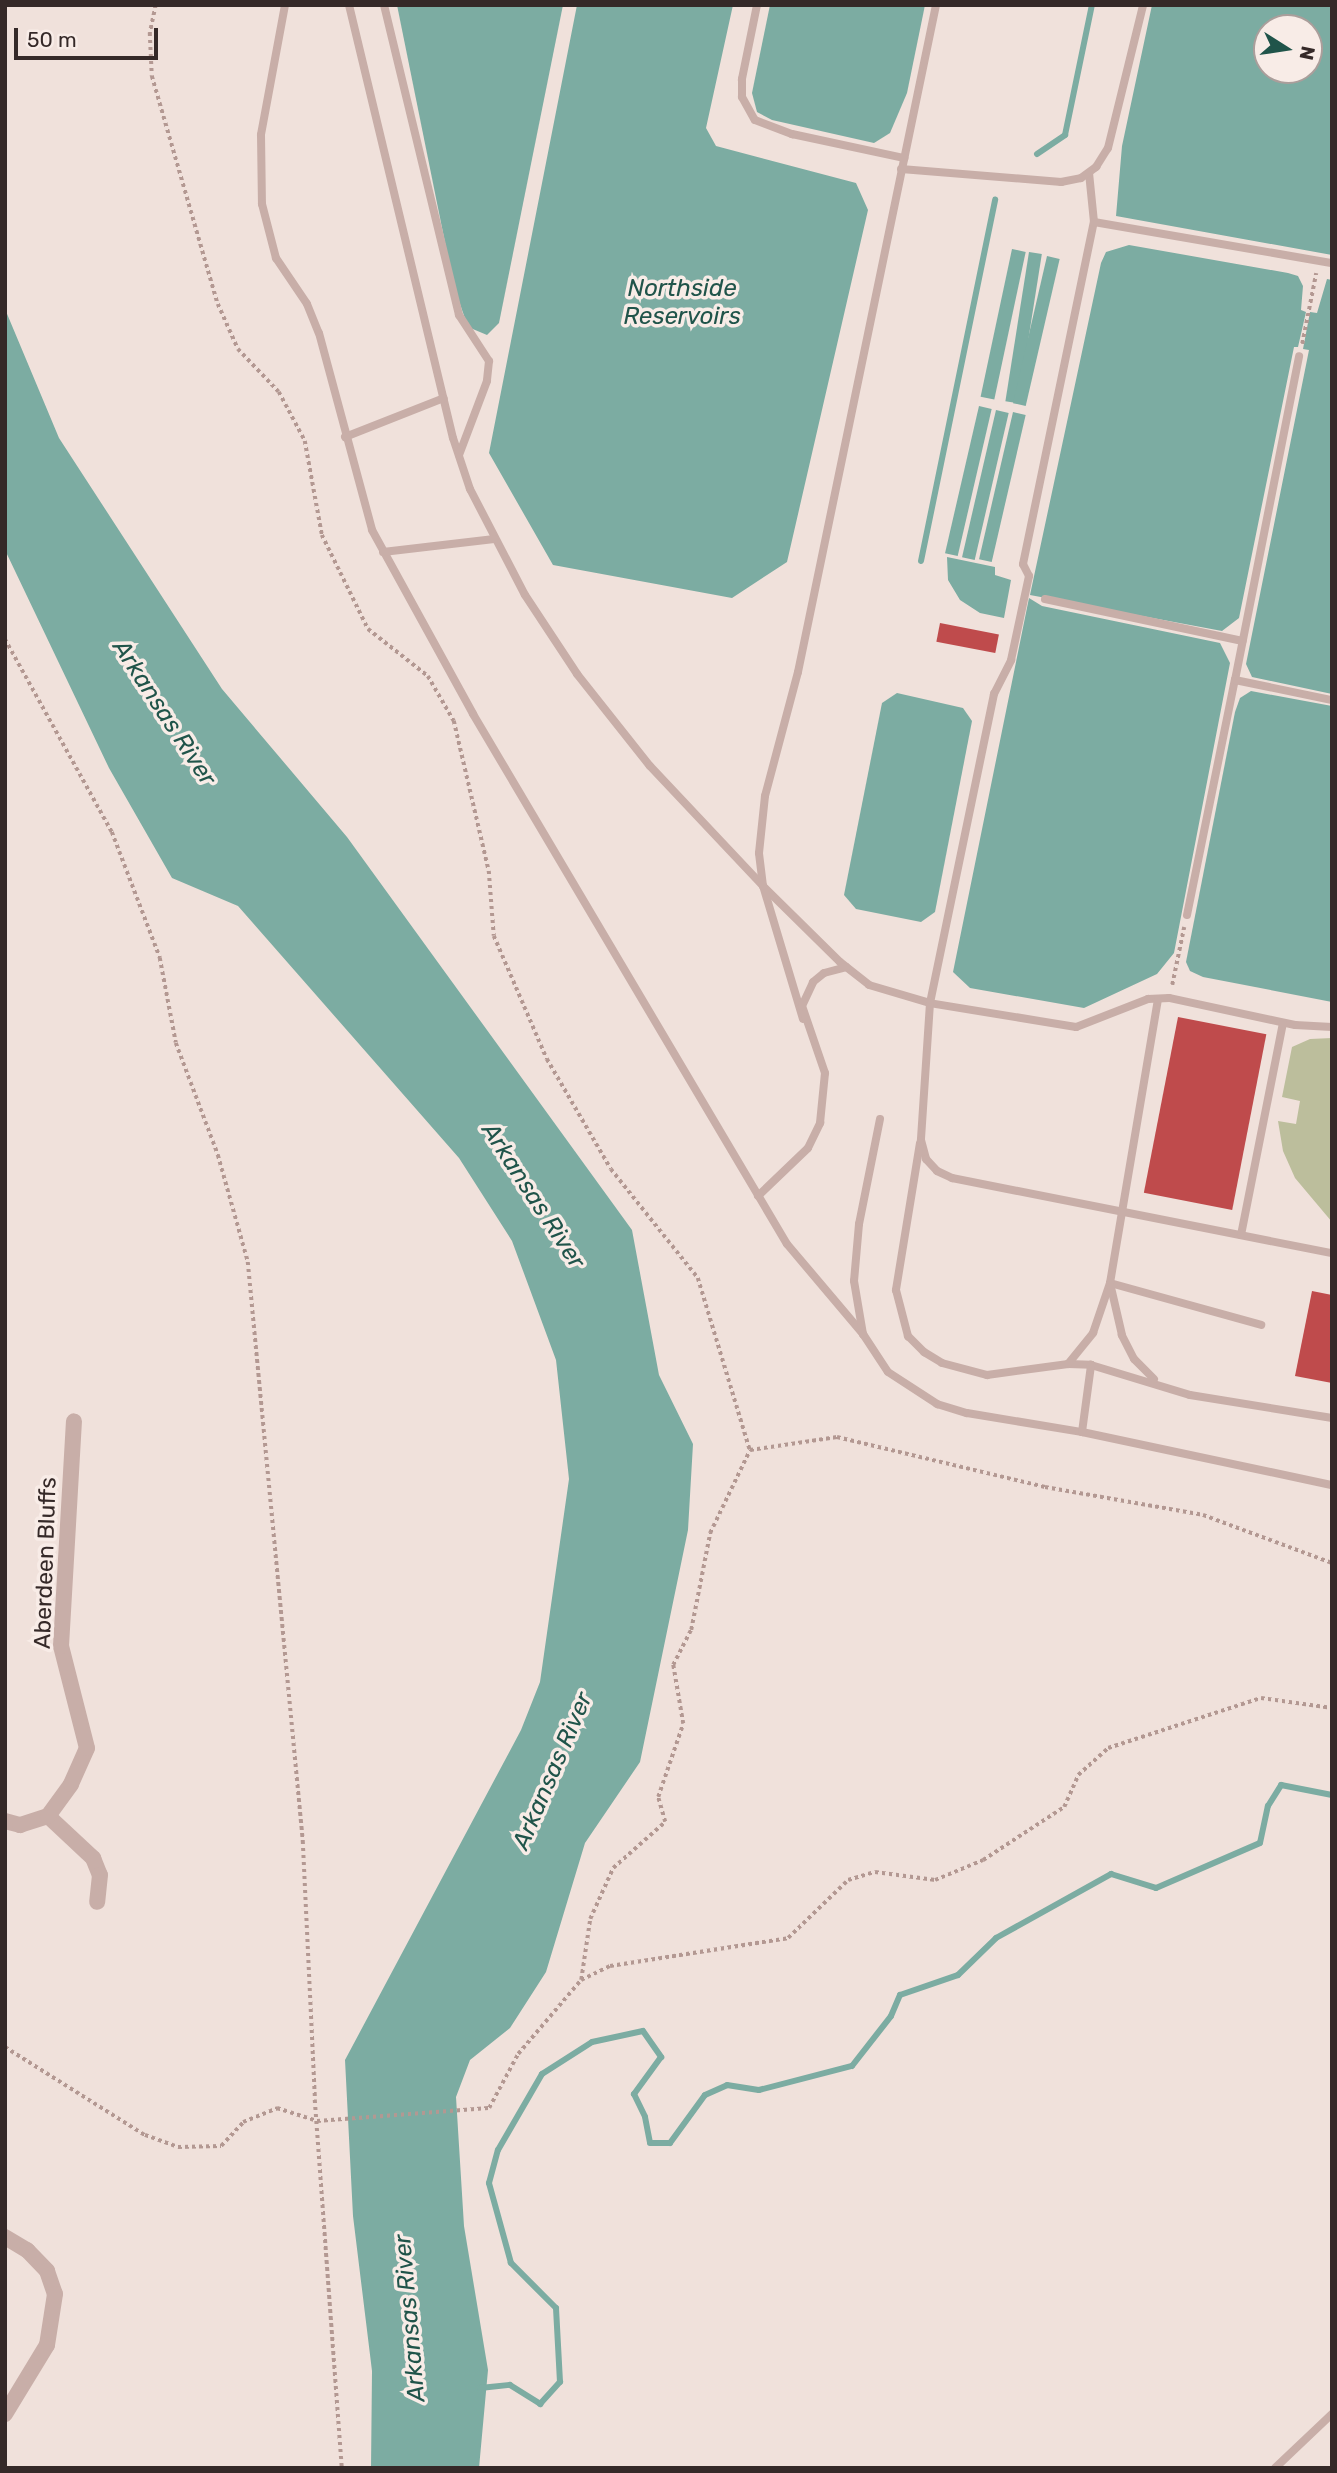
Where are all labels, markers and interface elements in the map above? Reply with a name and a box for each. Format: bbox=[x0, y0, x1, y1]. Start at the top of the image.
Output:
scale bar bbox=[18, 14, 161, 58]
north arrow bbox=[1253, 14, 1323, 84]
text: 50 m bbox=[27, 27, 77, 52]
text: N bbox=[1294, 44, 1320, 62]
water label: Northside Reservoirs bbox=[623, 275, 741, 331]
water label: Arkansas River bbox=[106, 635, 222, 791]
water label: Arkansas River bbox=[475, 1118, 591, 1274]
street label: Aberdeen Bluffs bbox=[28, 1477, 62, 1649]
water label: Arkansas River bbox=[507, 1688, 599, 1854]
water label: Arkansas River bbox=[388, 2233, 432, 2403]

